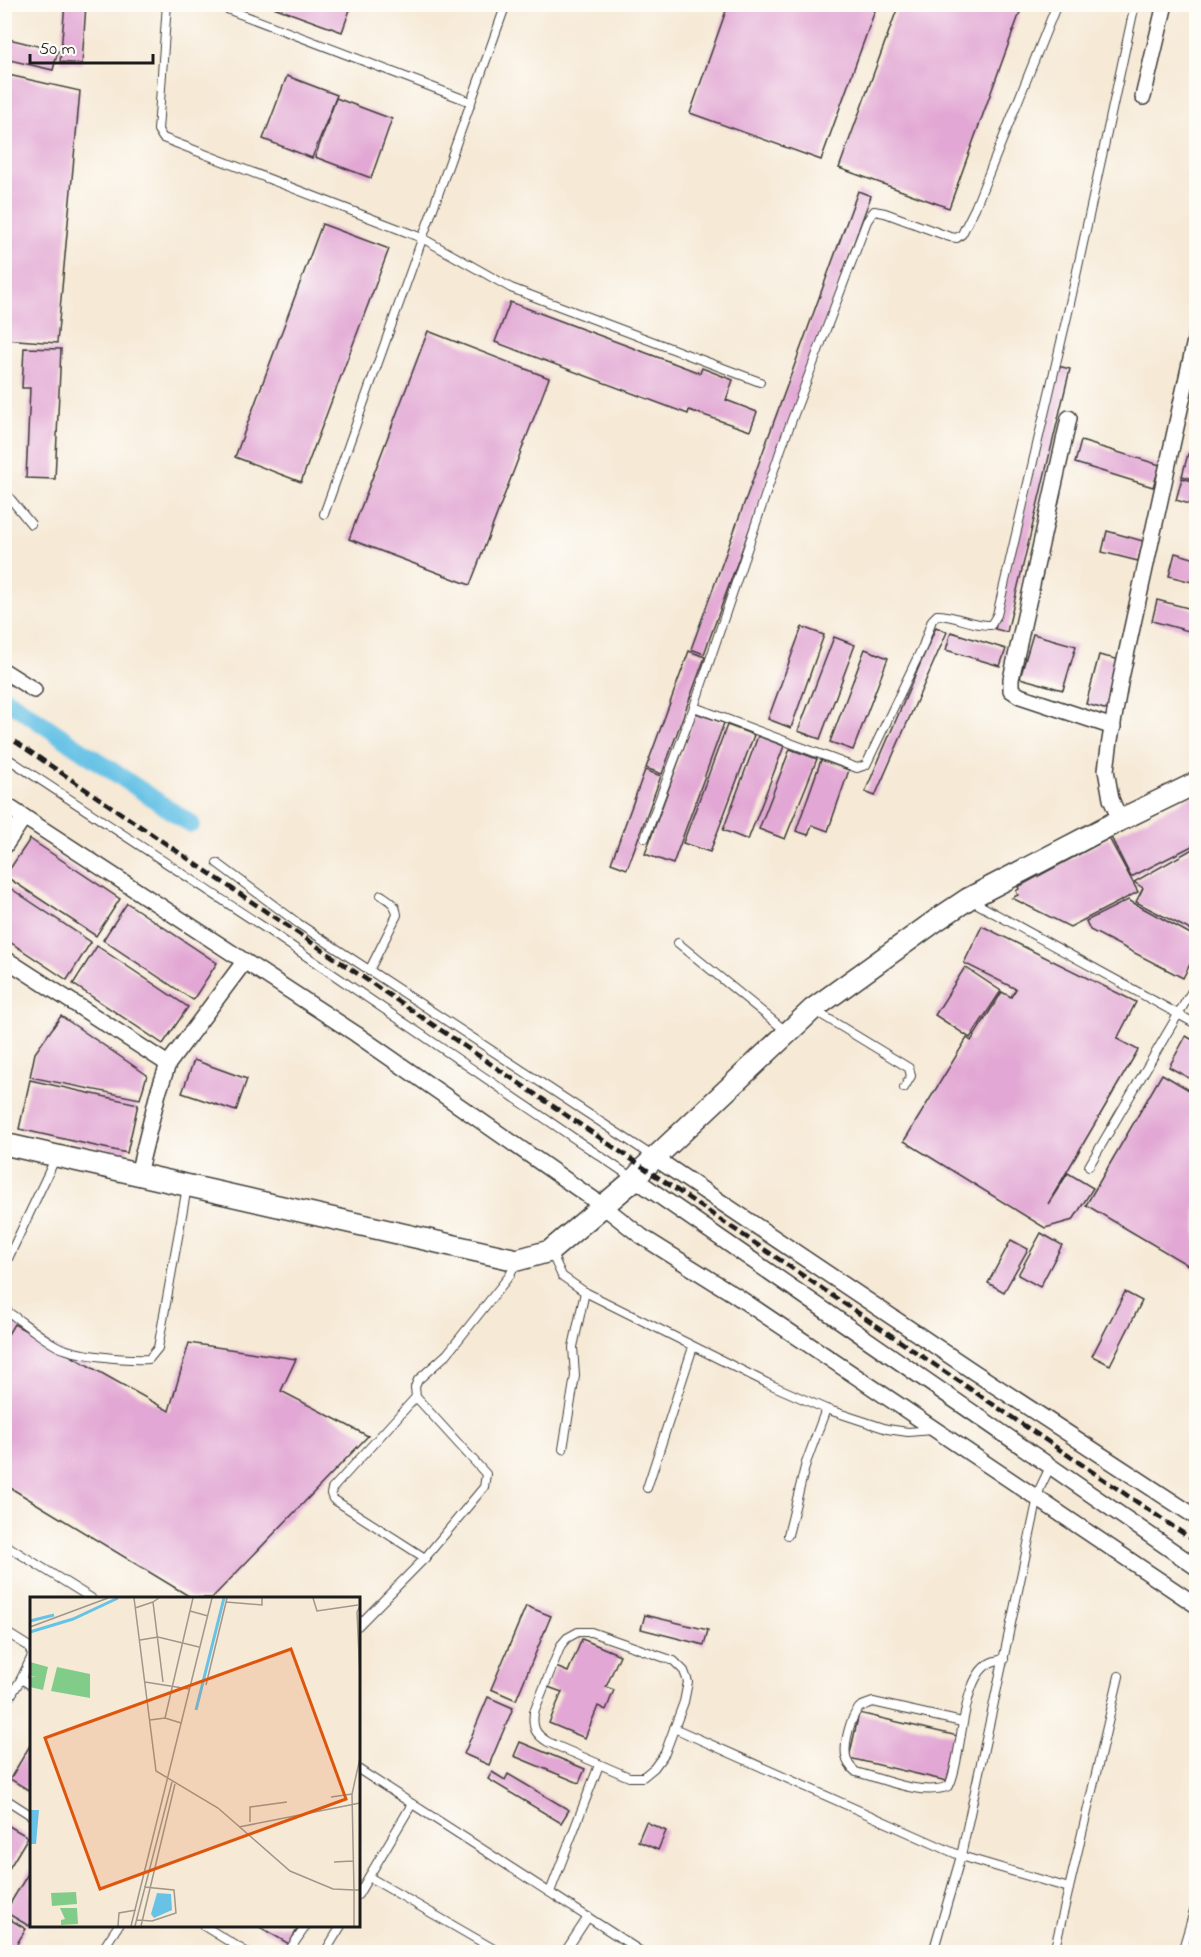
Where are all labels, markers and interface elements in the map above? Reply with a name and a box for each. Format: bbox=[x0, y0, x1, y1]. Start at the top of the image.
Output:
scale bar bbox=[30, 27, 153, 65]
text: 50 m bbox=[39, 37, 76, 63]
inset map bbox=[30, 1597, 360, 1927]

